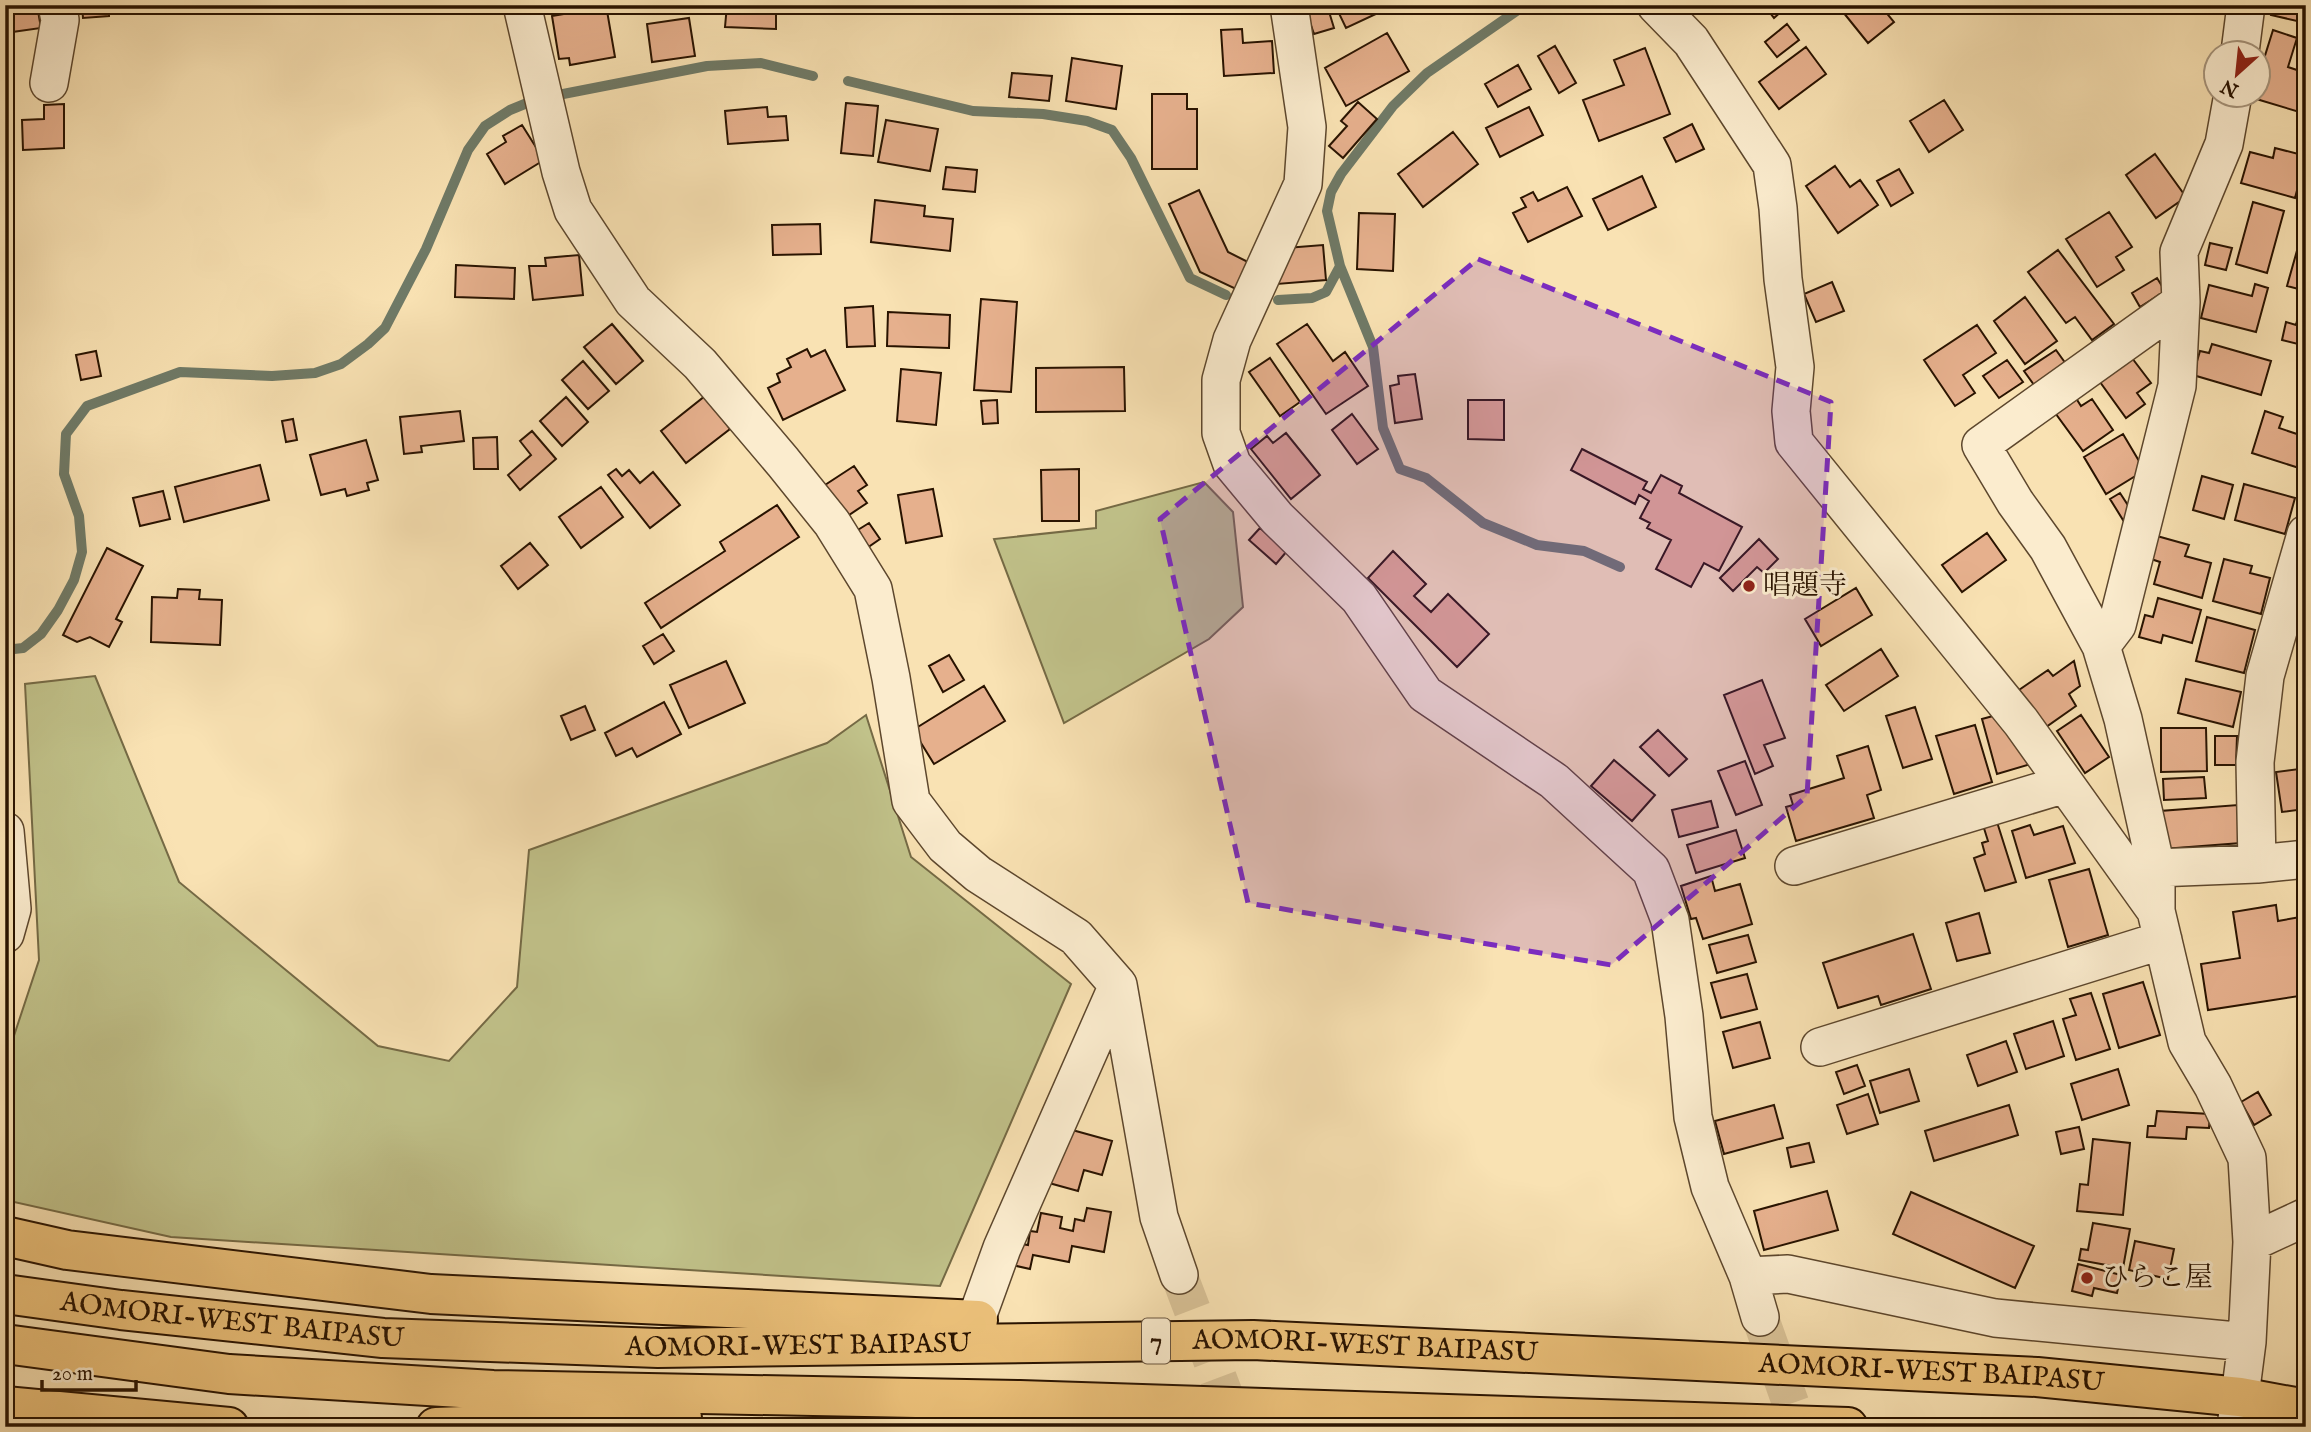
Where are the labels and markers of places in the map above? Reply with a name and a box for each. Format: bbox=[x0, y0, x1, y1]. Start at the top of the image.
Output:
place label: 唱題寺 bbox=[1763, 569, 1847, 604]
marker: 唱題寺 bbox=[1741, 578, 1757, 594]
place label: ひらこ屋 bbox=[2101, 1261, 2213, 1296]
marker: ひらこ屋 bbox=[2079, 1270, 2095, 1286]

